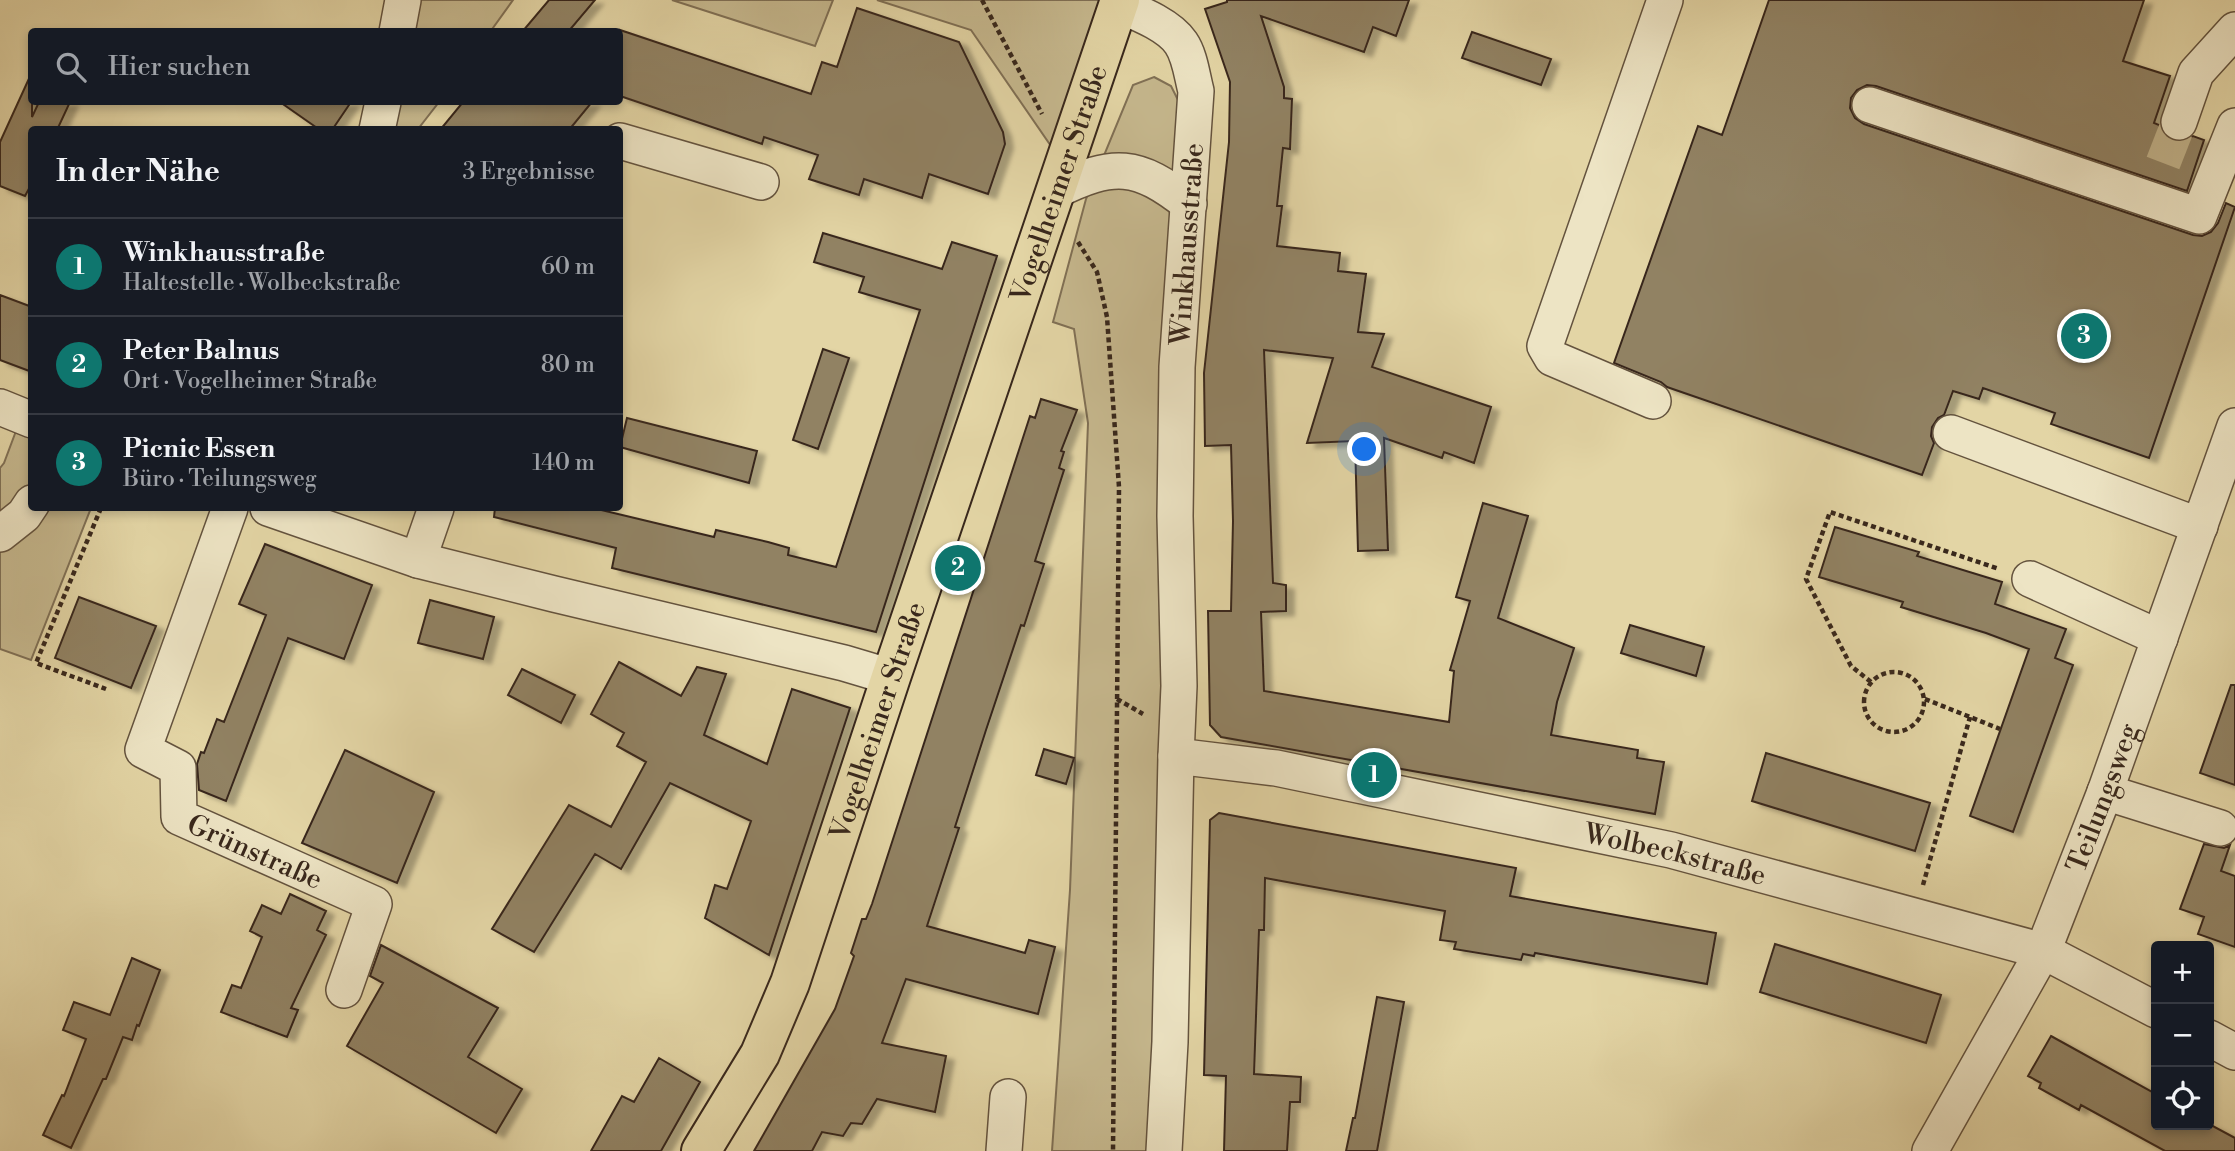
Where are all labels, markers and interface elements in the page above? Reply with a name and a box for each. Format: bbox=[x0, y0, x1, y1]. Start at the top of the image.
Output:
search box bbox=[28, 28, 623, 105]
icon: search bbox=[52, 48, 90, 86]
text: Hier suchen bbox=[108, 51, 250, 83]
street label: Vogelheimer Straße bbox=[1003, 60, 1116, 308]
street label: Winkhausstraße bbox=[1163, 142, 1212, 347]
text: In der Nähe bbox=[56, 153, 220, 191]
text: 3 Ergebnisse bbox=[462, 158, 595, 186]
text: Winkhausstraße bbox=[123, 237, 325, 269]
text: 1 bbox=[73, 253, 85, 281]
text: 60 m bbox=[541, 253, 595, 281]
text: Haltestelle · Wolbeckstraße bbox=[123, 269, 401, 297]
pin: 3 bbox=[2061, 310, 2107, 362]
text: Peter Balnus bbox=[123, 335, 279, 367]
text: 2 bbox=[72, 351, 86, 379]
text: 80 m bbox=[541, 351, 595, 379]
text: Ort · Vogelheimer Straße bbox=[123, 367, 377, 395]
your location bbox=[1347, 432, 1381, 466]
text: Picnic Essen bbox=[123, 433, 275, 465]
text: 3 bbox=[72, 449, 86, 477]
text: 140 m bbox=[532, 449, 595, 477]
text: Büro · Teilungsweg bbox=[123, 465, 317, 493]
pin: 2 bbox=[935, 542, 981, 594]
street label: Vogelheimer Straße bbox=[822, 598, 934, 845]
street label: Teilungsweg bbox=[2059, 718, 2147, 878]
pin: 1 bbox=[1351, 749, 1397, 801]
street label: Grünstraße bbox=[181, 807, 328, 898]
street label: Wolbeckstraße bbox=[1580, 816, 1770, 894]
map controls bbox=[2151, 941, 2214, 1130]
button: + bbox=[2151, 941, 2214, 1004]
button: − bbox=[2151, 1004, 2214, 1067]
button: locate bbox=[2151, 1067, 2214, 1130]

